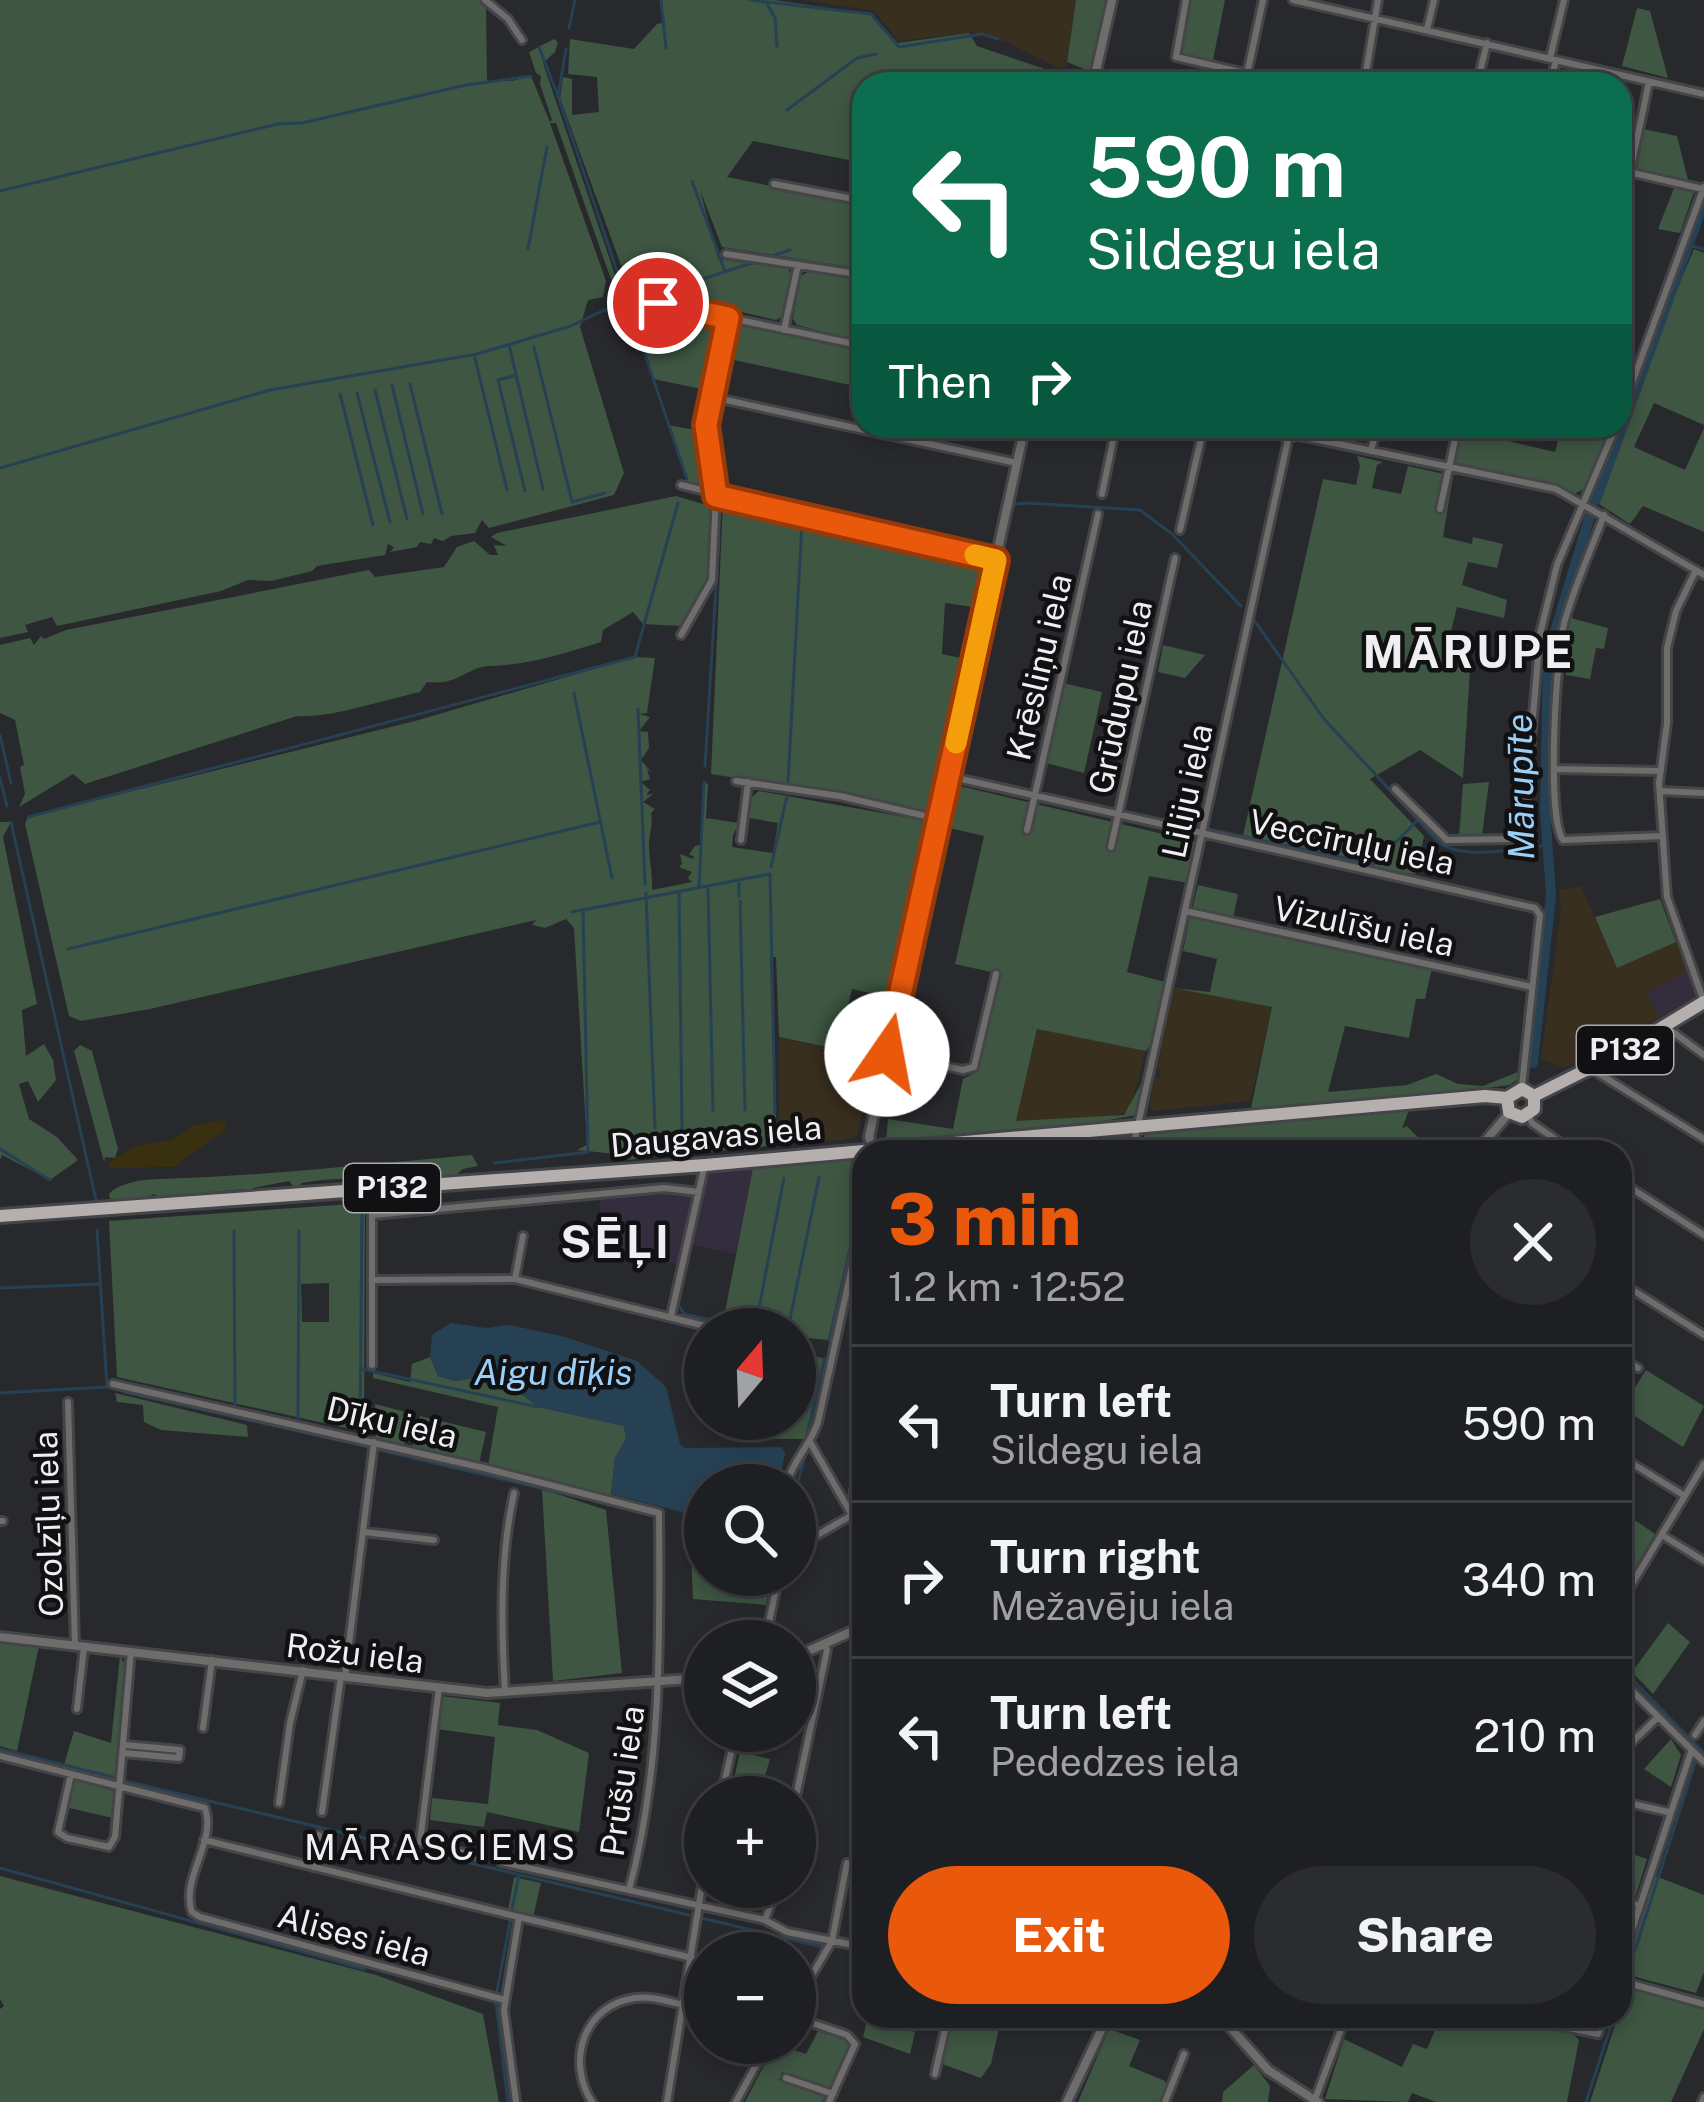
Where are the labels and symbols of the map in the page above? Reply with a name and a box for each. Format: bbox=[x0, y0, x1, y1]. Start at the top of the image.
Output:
pin bbox=[607, 252, 709, 354]
street label: Krēsliņu iela bbox=[999, 570, 1079, 764]
street label: Grūdupu iela bbox=[1081, 597, 1159, 797]
district label: MĀRUPE bbox=[1363, 625, 1575, 678]
water label: Mārupīte bbox=[1498, 713, 1542, 861]
street label: Liliju iela bbox=[1154, 720, 1220, 862]
street label: Veccīruļu iela bbox=[1246, 802, 1458, 882]
street label: Vizulīšu iela bbox=[1270, 888, 1458, 964]
position arrow bbox=[824, 991, 950, 1117]
road number: P132 bbox=[1577, 1026, 1673, 1074]
street label: Daugavas iela bbox=[609, 1108, 823, 1164]
road number: P132 bbox=[344, 1164, 440, 1212]
district label: SĒĻI bbox=[560, 1215, 672, 1268]
north arrow bbox=[684, 1308, 816, 1440]
water label: Aigu dīķis bbox=[474, 1351, 632, 1393]
street label: Dīķu iela bbox=[323, 1389, 461, 1455]
street label: Ozolzīļu iela bbox=[26, 1430, 70, 1618]
street label: Rožu iela bbox=[284, 1626, 426, 1680]
street label: Prūšu iela bbox=[593, 1703, 651, 1859]
district label: MĀRASCIEMS bbox=[304, 1826, 578, 1868]
street label: Alises iela bbox=[274, 1896, 434, 1974]

